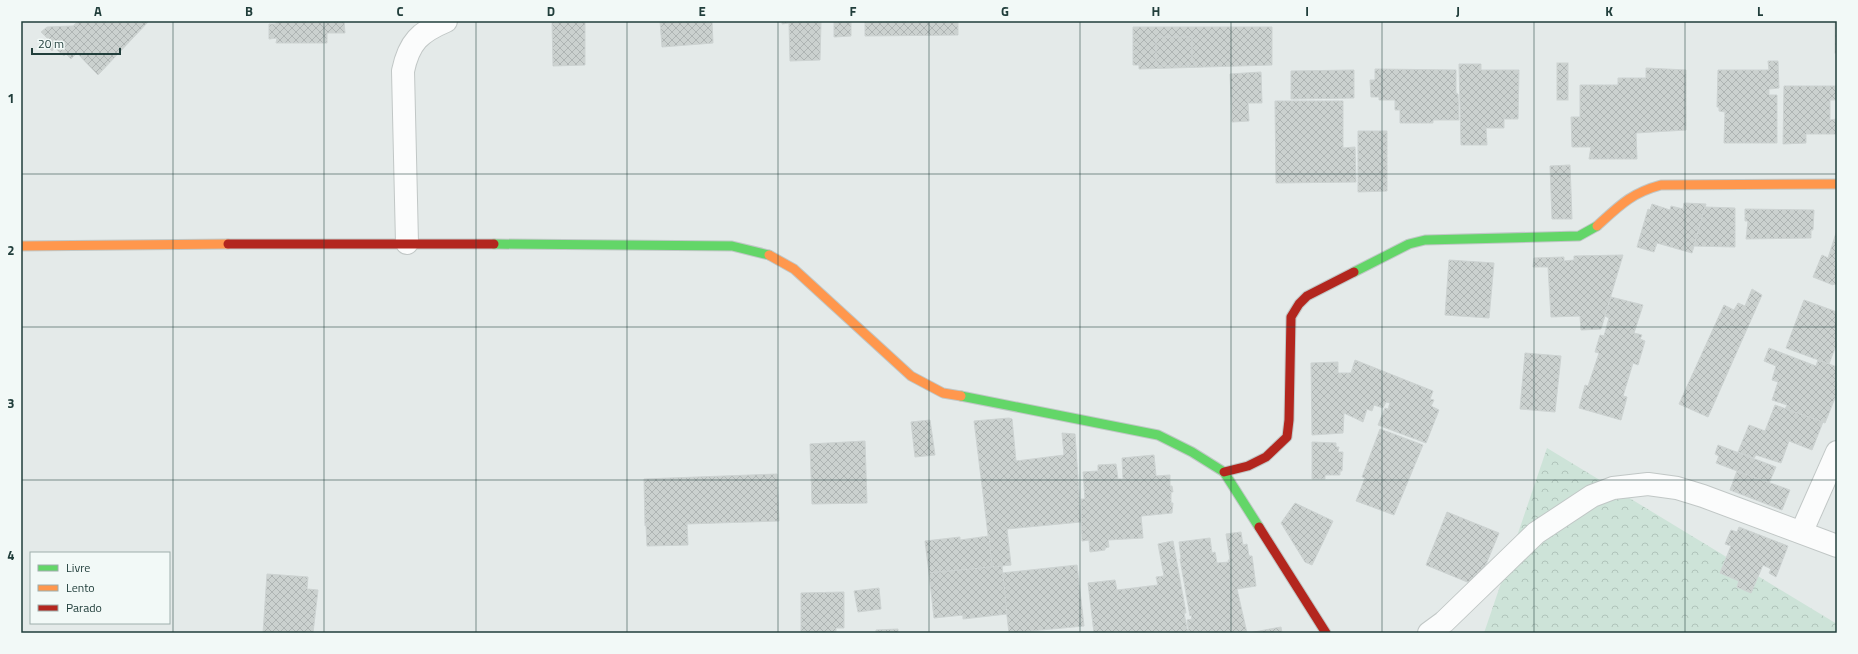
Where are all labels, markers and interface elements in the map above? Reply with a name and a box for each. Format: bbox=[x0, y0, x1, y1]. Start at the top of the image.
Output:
text: A bbox=[94, 1, 102, 21]
text: B bbox=[245, 1, 253, 21]
text: C bbox=[396, 1, 404, 21]
text: D bbox=[547, 1, 555, 21]
text: E bbox=[698, 1, 706, 21]
text: F bbox=[850, 1, 857, 21]
text: G bbox=[1001, 1, 1009, 21]
text: H bbox=[1152, 1, 1160, 21]
text: I bbox=[1305, 1, 1309, 21]
text: J bbox=[1456, 1, 1460, 21]
text: K bbox=[1605, 1, 1613, 21]
text: L bbox=[1757, 1, 1763, 21]
scale bar bbox=[32, 30, 120, 56]
text: 20 m bbox=[38, 34, 64, 53]
text: 1 bbox=[7, 88, 15, 108]
text: 2 bbox=[7, 240, 15, 260]
text: 3 bbox=[7, 393, 15, 413]
text: 4 bbox=[7, 545, 15, 565]
legend bbox=[30, 552, 170, 624]
text: Livre bbox=[66, 558, 90, 577]
text: Lento bbox=[66, 578, 95, 597]
text: Parado bbox=[66, 598, 102, 617]

